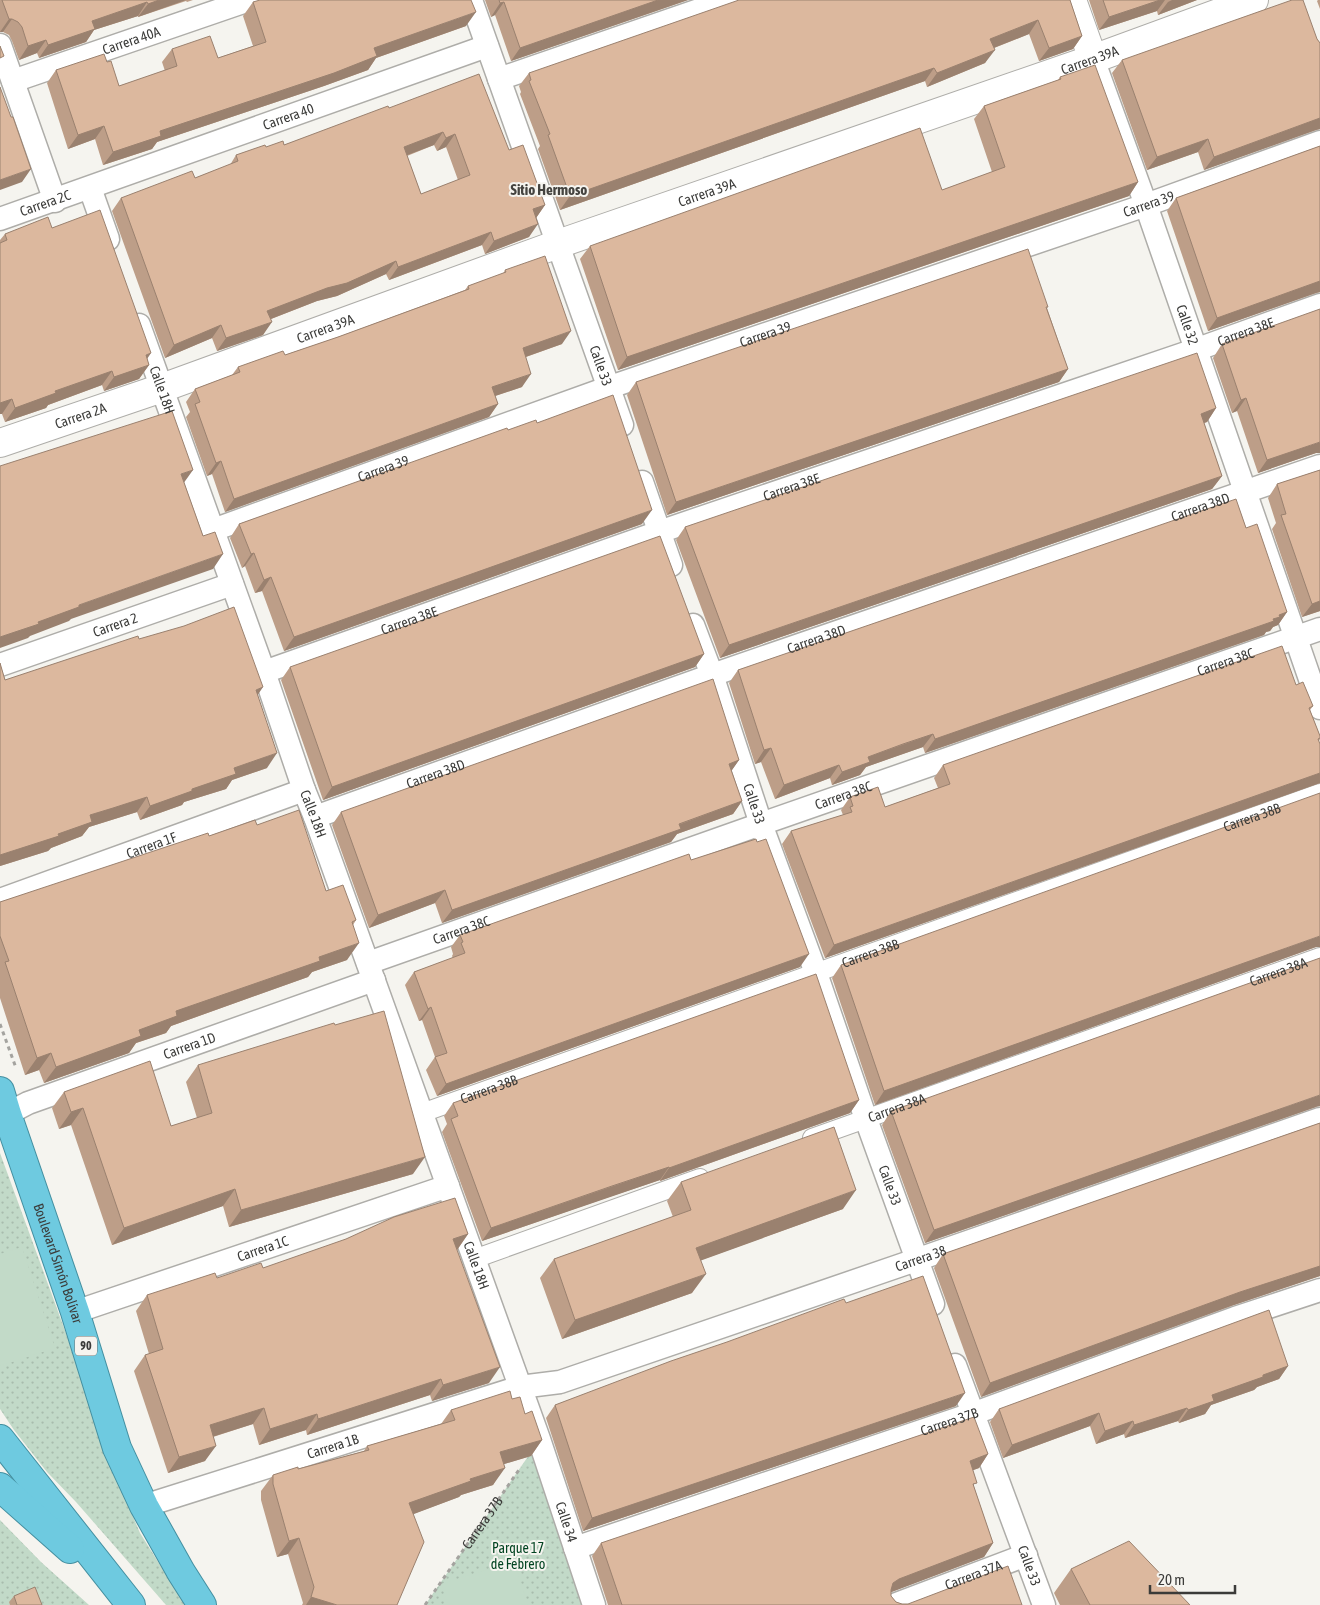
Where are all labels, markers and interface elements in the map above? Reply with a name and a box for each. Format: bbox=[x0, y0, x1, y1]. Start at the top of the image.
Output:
street label: Carrera 40A bbox=[100, 23, 162, 58]
street label: Carrera 39A bbox=[1059, 42, 1121, 77]
street label: Carrera 40 bbox=[261, 100, 316, 133]
street label: Carrera 39A bbox=[676, 175, 738, 210]
district label: Sitio Hermoso bbox=[511, 181, 587, 198]
street label: Carrera 2C bbox=[18, 186, 73, 219]
street label: Carrera 39 bbox=[1121, 187, 1176, 220]
street label: Calle 32 bbox=[1173, 302, 1202, 347]
street label: Carrera 39A bbox=[295, 311, 356, 346]
street label: Carrera 38E bbox=[1215, 314, 1276, 349]
street label: Carrera 39 bbox=[738, 318, 793, 350]
street label: Calle 33 bbox=[586, 343, 615, 388]
street label: Calle 18H bbox=[146, 364, 178, 416]
street label: Carrera 2A bbox=[53, 400, 108, 432]
street label: Carrera 39 bbox=[356, 452, 411, 485]
street label: Carrera 38E bbox=[761, 470, 822, 504]
street label: Carrera 38D bbox=[1169, 490, 1232, 525]
street label: Carrera 38E bbox=[379, 603, 440, 638]
street label: Carrera 2 bbox=[91, 610, 140, 640]
street label: Carrera 38D bbox=[785, 622, 848, 657]
street label: Carrera 38C bbox=[1195, 644, 1257, 679]
street label: Carrera 38D bbox=[404, 756, 467, 792]
street label: Carrera 38C bbox=[813, 778, 875, 813]
street label: Calle 33 bbox=[740, 781, 768, 826]
street label: Calle 18H bbox=[297, 788, 330, 840]
street label: Carrera 38B bbox=[1221, 800, 1283, 835]
street label: Carrera 1F bbox=[124, 829, 179, 862]
street label: Carrera 38C bbox=[431, 912, 493, 947]
street label: Carrera 38B bbox=[840, 936, 901, 971]
street label: Carrera 38A bbox=[1247, 954, 1309, 989]
street label: Carrera 1D bbox=[161, 1029, 218, 1062]
street label: Carrera 38B bbox=[458, 1072, 520, 1107]
street label: Carrera 38A bbox=[866, 1090, 928, 1125]
street label: Calle 33 bbox=[875, 1163, 905, 1208]
street label: Boulevard Simón Bolívar bbox=[30, 1201, 86, 1326]
street label: Carrera 1C bbox=[235, 1232, 291, 1265]
street label: Calle 18H bbox=[460, 1239, 492, 1291]
street label: Carrera 38 bbox=[893, 1242, 949, 1275]
road number: 90 bbox=[75, 1336, 97, 1355]
street label: Carrera 37B bbox=[918, 1404, 981, 1439]
street label: Carrera 1B bbox=[305, 1431, 361, 1462]
street label: Carrera 37B bbox=[459, 1494, 506, 1552]
street label: Calle 34 bbox=[552, 1500, 581, 1545]
park label: Parque 17 de Febrero bbox=[491, 1540, 545, 1572]
street label: Calle 33 bbox=[1015, 1543, 1044, 1588]
street label: Carrera 37A bbox=[943, 1557, 1004, 1593]
scale bar bbox=[1150, 1562, 1235, 1594]
text: 20 m bbox=[1158, 1571, 1185, 1588]

